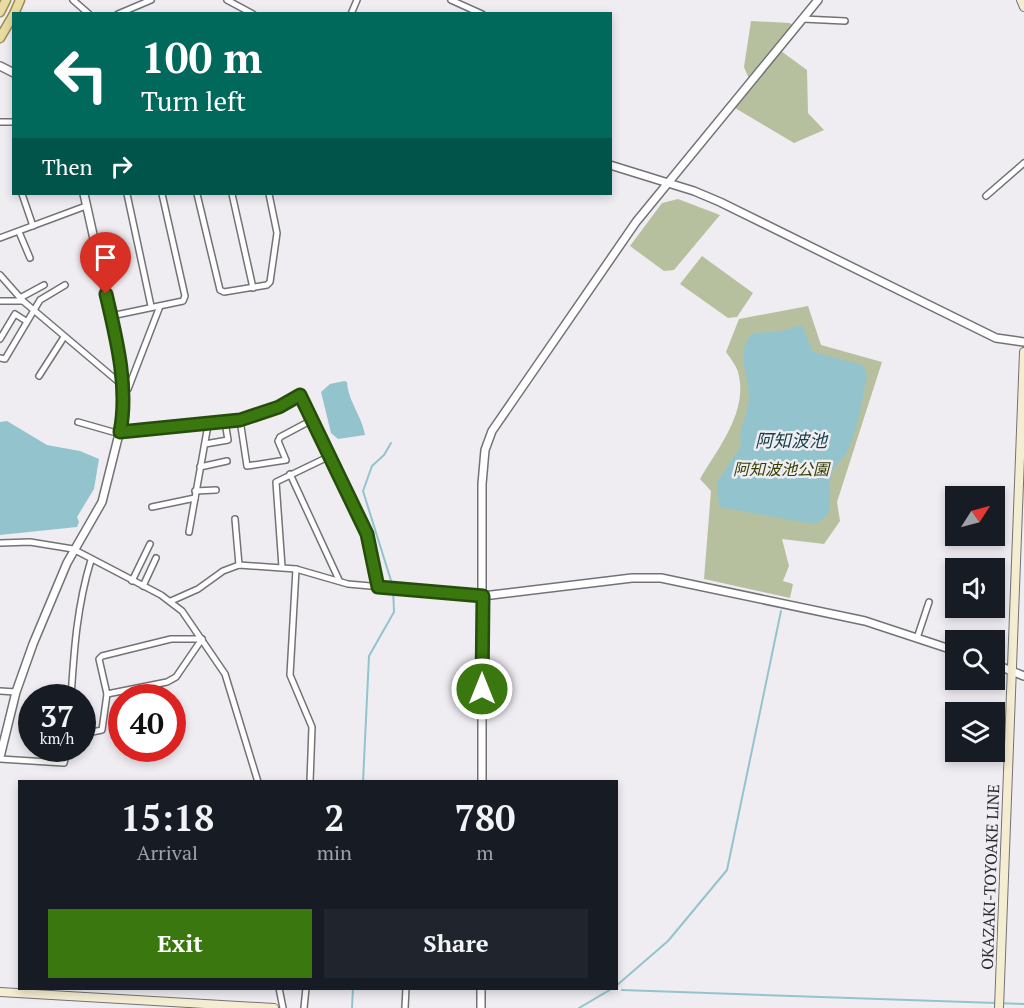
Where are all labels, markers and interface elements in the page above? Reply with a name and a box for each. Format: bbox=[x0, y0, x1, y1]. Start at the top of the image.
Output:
text: 100 m bbox=[141, 29, 262, 85]
icon: left bbox=[42, 36, 120, 114]
text: Turn left bbox=[141, 83, 246, 119]
icon: right bbox=[105, 150, 138, 183]
text: Then bbox=[42, 152, 93, 181]
pin bbox=[80, 232, 131, 294]
icon: arrive bbox=[89, 241, 122, 274]
water label: 阿知波池 bbox=[755, 428, 829, 452]
park label: 阿知波池公園 bbox=[733, 458, 831, 480]
north arrow bbox=[945, 486, 1005, 546]
map controls bbox=[945, 486, 1005, 762]
button: sound bbox=[945, 558, 1005, 618]
button: search bbox=[945, 630, 1005, 690]
position arrow bbox=[450, 657, 514, 721]
speed limit sign: 40 bbox=[108, 684, 186, 762]
text: 37 bbox=[40, 696, 74, 736]
button: layers bbox=[945, 702, 1005, 762]
text: km/h bbox=[40, 728, 74, 748]
street label: OKAZAKI-TOYOAKE LINE bbox=[976, 784, 1004, 970]
text: 15:18 bbox=[121, 794, 214, 841]
text: 2 bbox=[324, 794, 345, 841]
text: 780 bbox=[454, 794, 515, 841]
text: Arrival bbox=[137, 839, 198, 866]
text: min bbox=[317, 839, 352, 866]
text: m bbox=[476, 839, 494, 866]
button: Exit bbox=[48, 909, 312, 978]
button: Share bbox=[324, 909, 588, 978]

